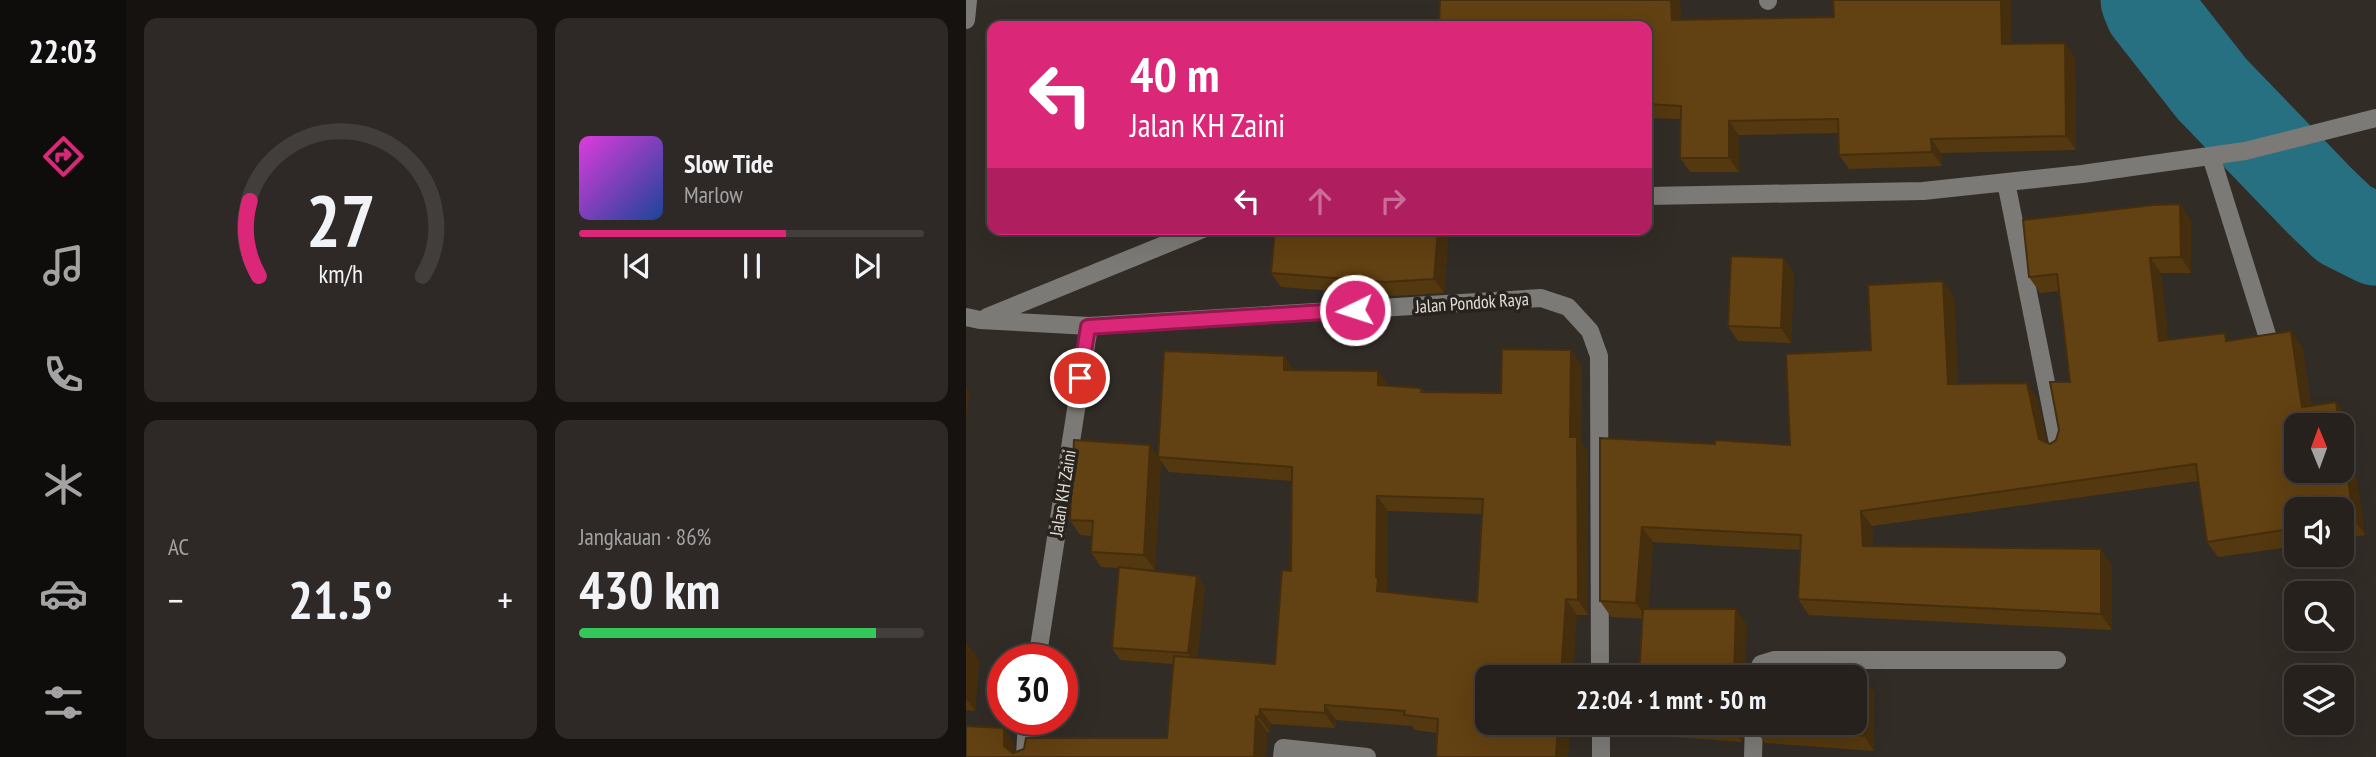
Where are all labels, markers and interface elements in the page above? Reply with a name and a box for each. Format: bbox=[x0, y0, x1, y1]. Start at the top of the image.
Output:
text: 22:03 bbox=[28, 30, 98, 72]
text: 40 m bbox=[1130, 42, 1219, 106]
icon: left bbox=[1015, 49, 1106, 140]
text: Jalan KH Zaini bbox=[1130, 104, 1285, 146]
icon: directions bbox=[39, 132, 88, 181]
text: Slow Tide bbox=[684, 147, 774, 180]
text: 27 bbox=[306, 173, 375, 267]
text: Marlow bbox=[684, 180, 743, 209]
icon: left bbox=[1228, 182, 1266, 220]
icon: ahead bbox=[1301, 182, 1339, 220]
icon: right bbox=[1374, 182, 1412, 220]
icon: music bbox=[39, 241, 88, 290]
icon: previous bbox=[618, 247, 656, 285]
icon: pause bbox=[733, 247, 771, 285]
icon: next bbox=[848, 247, 886, 285]
text: km/h bbox=[318, 258, 363, 290]
position arrow bbox=[1318, 273, 1392, 347]
street label: Jalan Pondok Raya bbox=[1413, 287, 1529, 318]
pin bbox=[1050, 348, 1110, 408]
icon: phone bbox=[39, 350, 88, 399]
icon: arrive bbox=[1061, 359, 1099, 397]
north arrow bbox=[2284, 413, 2354, 483]
map controls bbox=[2284, 413, 2354, 735]
street label: Jalan KH Zaini bbox=[1044, 448, 1081, 539]
icon: climate bbox=[39, 460, 88, 509]
button: sound bbox=[2284, 497, 2354, 567]
text: Jangkauan · 86% bbox=[579, 522, 711, 551]
text: AC bbox=[168, 532, 189, 561]
text: 430 km bbox=[579, 556, 720, 623]
text: 21.5° bbox=[288, 566, 393, 633]
icon: car bbox=[39, 569, 88, 618]
text: − bbox=[168, 575, 184, 624]
text: + bbox=[497, 575, 513, 624]
button: search bbox=[2284, 581, 2354, 651]
speed limit sign: 30 bbox=[987, 644, 1078, 735]
button: layers bbox=[2284, 665, 2354, 735]
icon: filters bbox=[39, 678, 88, 727]
text: 22:04 · 1 mnt · 50 m bbox=[1576, 683, 1766, 716]

